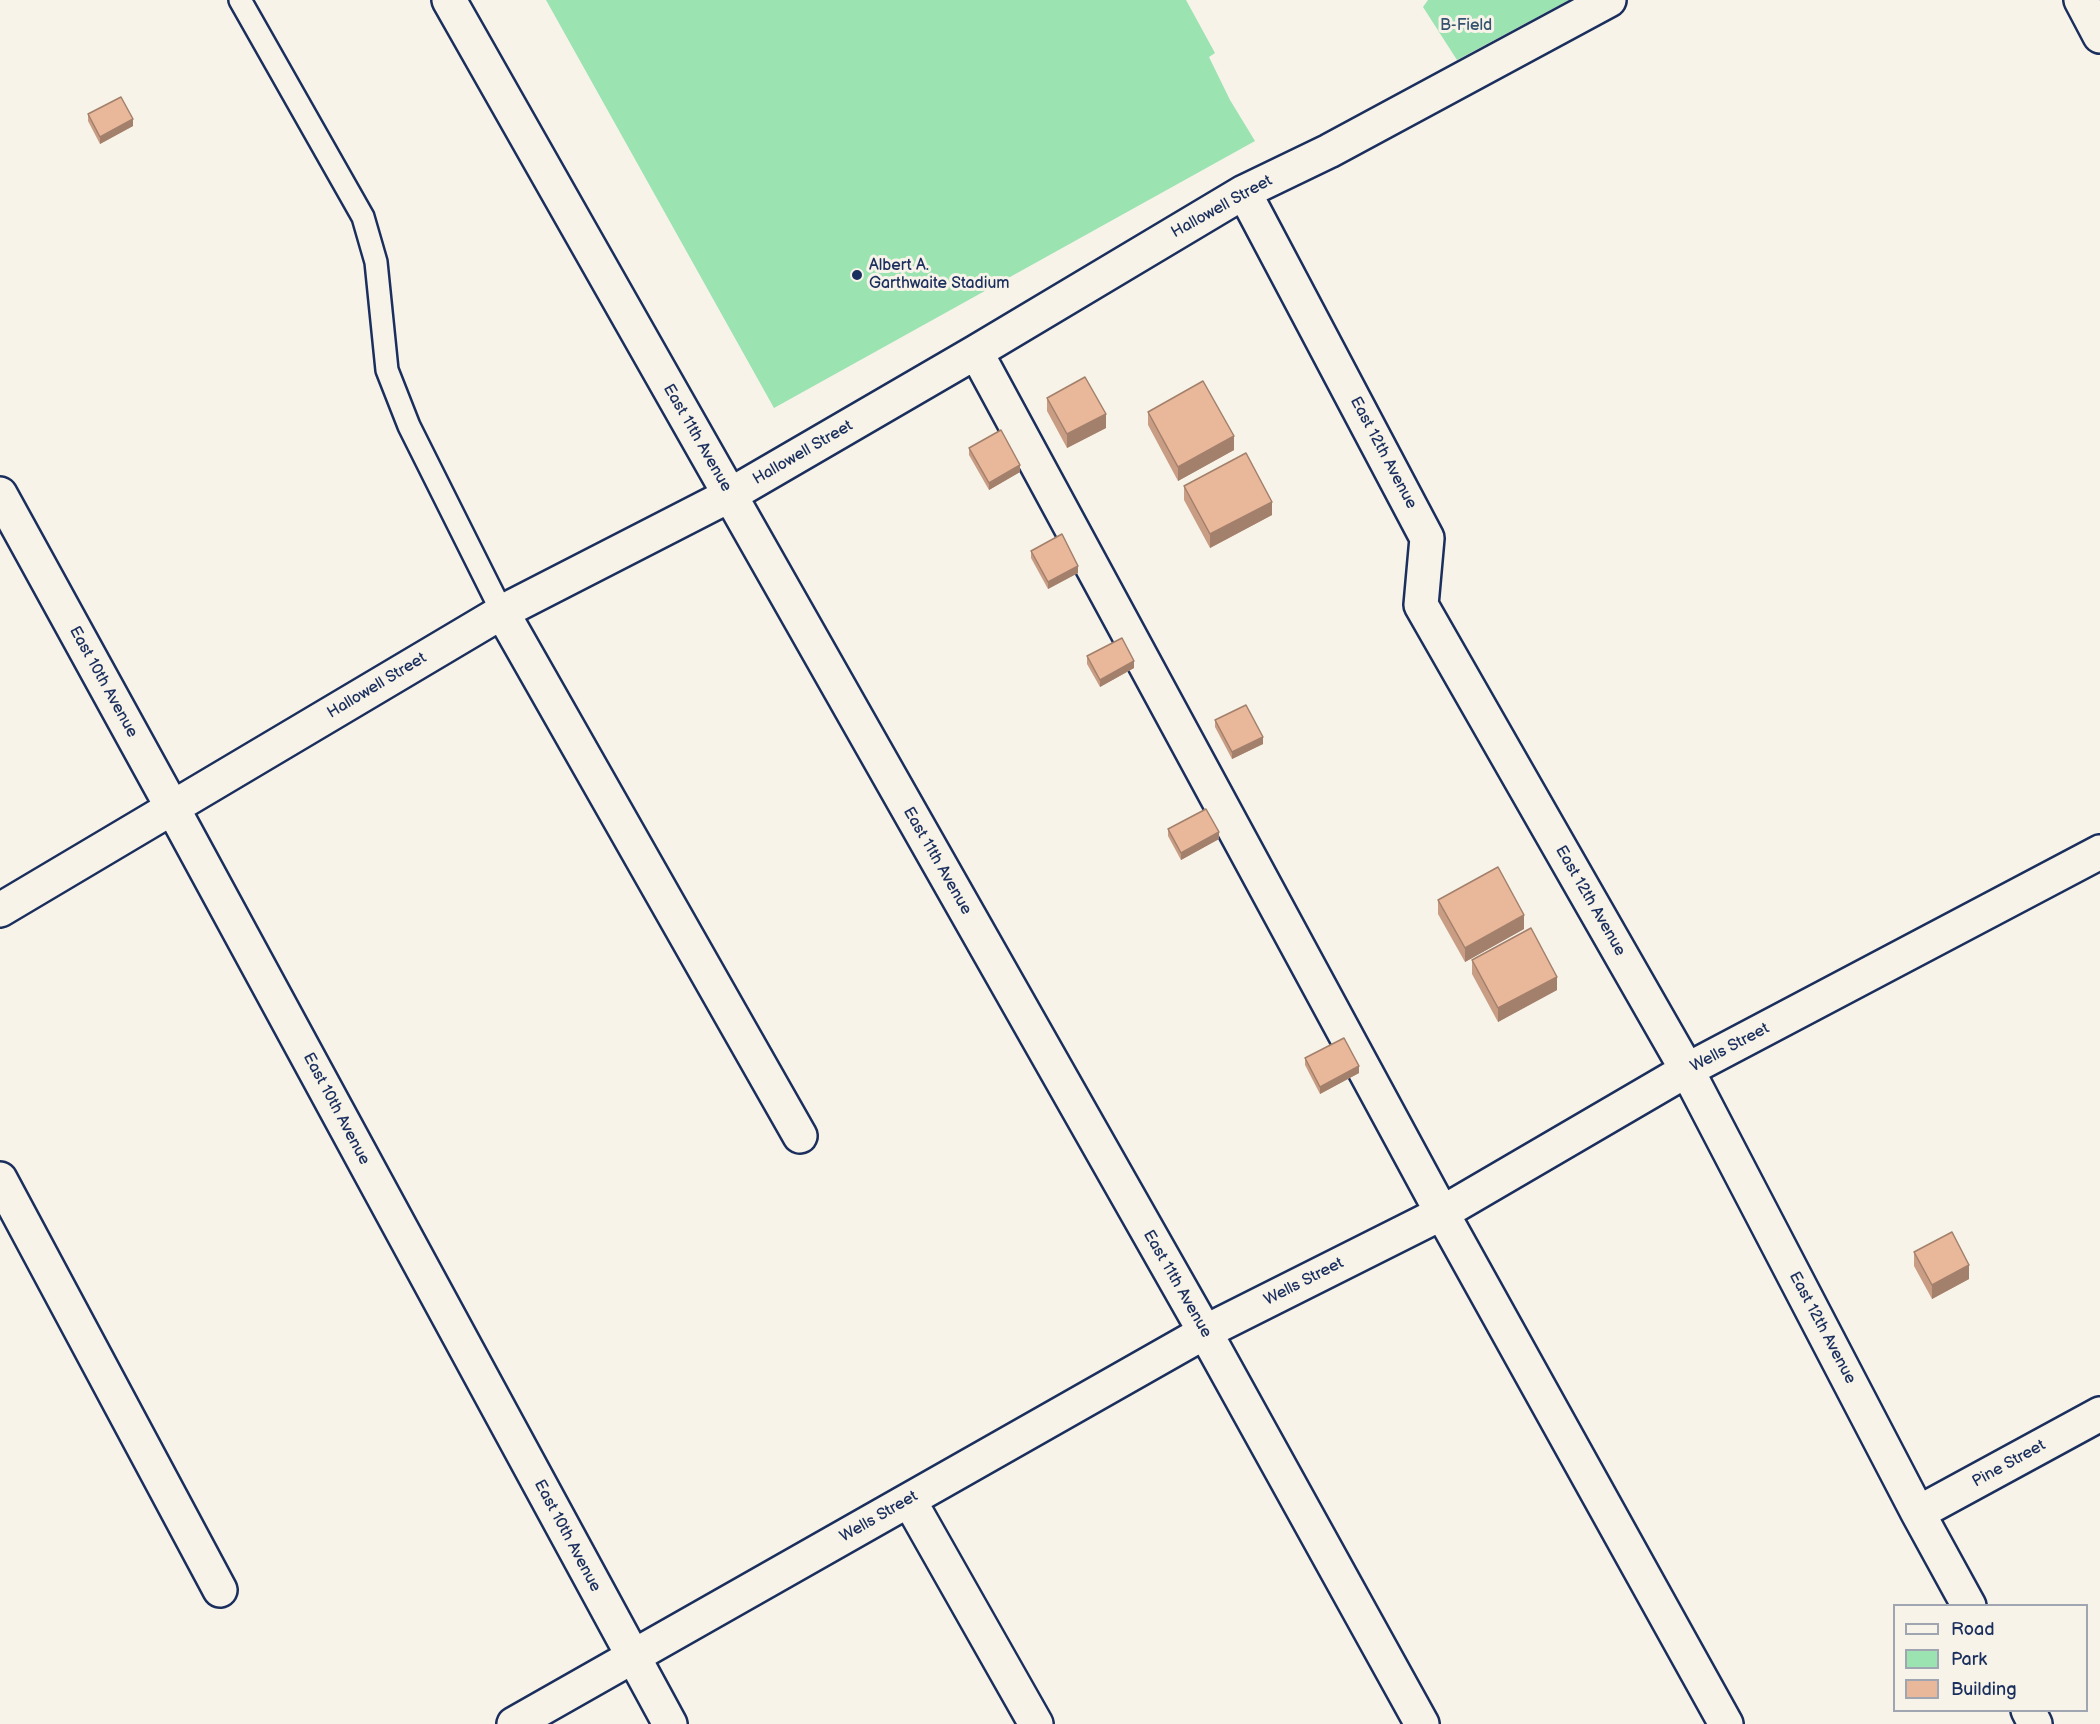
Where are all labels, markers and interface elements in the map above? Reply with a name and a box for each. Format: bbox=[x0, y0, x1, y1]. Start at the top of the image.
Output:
park label: B-Field bbox=[1440, 16, 1492, 36]
street label: Hallowell Street bbox=[1168, 171, 1276, 243]
place label: Albert A. Garthwaite Stadium bbox=[869, 256, 1010, 294]
marker: Albert A. Garthwaite Stadium bbox=[850, 268, 864, 282]
street label: East 11th Avenue bbox=[658, 381, 736, 495]
street label: East 12th Avenue bbox=[1345, 394, 1421, 512]
street label: Hallowell Street bbox=[750, 417, 856, 489]
street label: East 10th Avenue bbox=[65, 623, 141, 741]
street label: Hallowell Street bbox=[324, 649, 430, 723]
street label: East 11th Avenue bbox=[898, 804, 976, 918]
street label: East 12th Avenue bbox=[1551, 842, 1629, 960]
street label: Wells Street bbox=[1687, 1019, 1773, 1077]
street label: East 10th Avenue bbox=[298, 1050, 374, 1168]
street label: East 11th Avenue bbox=[1138, 1227, 1216, 1341]
street label: Wells Street bbox=[1261, 1254, 1347, 1310]
street label: East 12th Avenue bbox=[1784, 1269, 1860, 1387]
street label: Pine Street bbox=[1969, 1436, 2049, 1492]
street label: East 10th Avenue bbox=[529, 1477, 605, 1595]
street label: Wells Street bbox=[837, 1487, 921, 1547]
legend bbox=[1893, 1604, 2088, 1712]
text: Road bbox=[1951, 1619, 1995, 1640]
text: Park bbox=[1951, 1649, 1987, 1670]
text: Building bbox=[1951, 1679, 2017, 1700]

